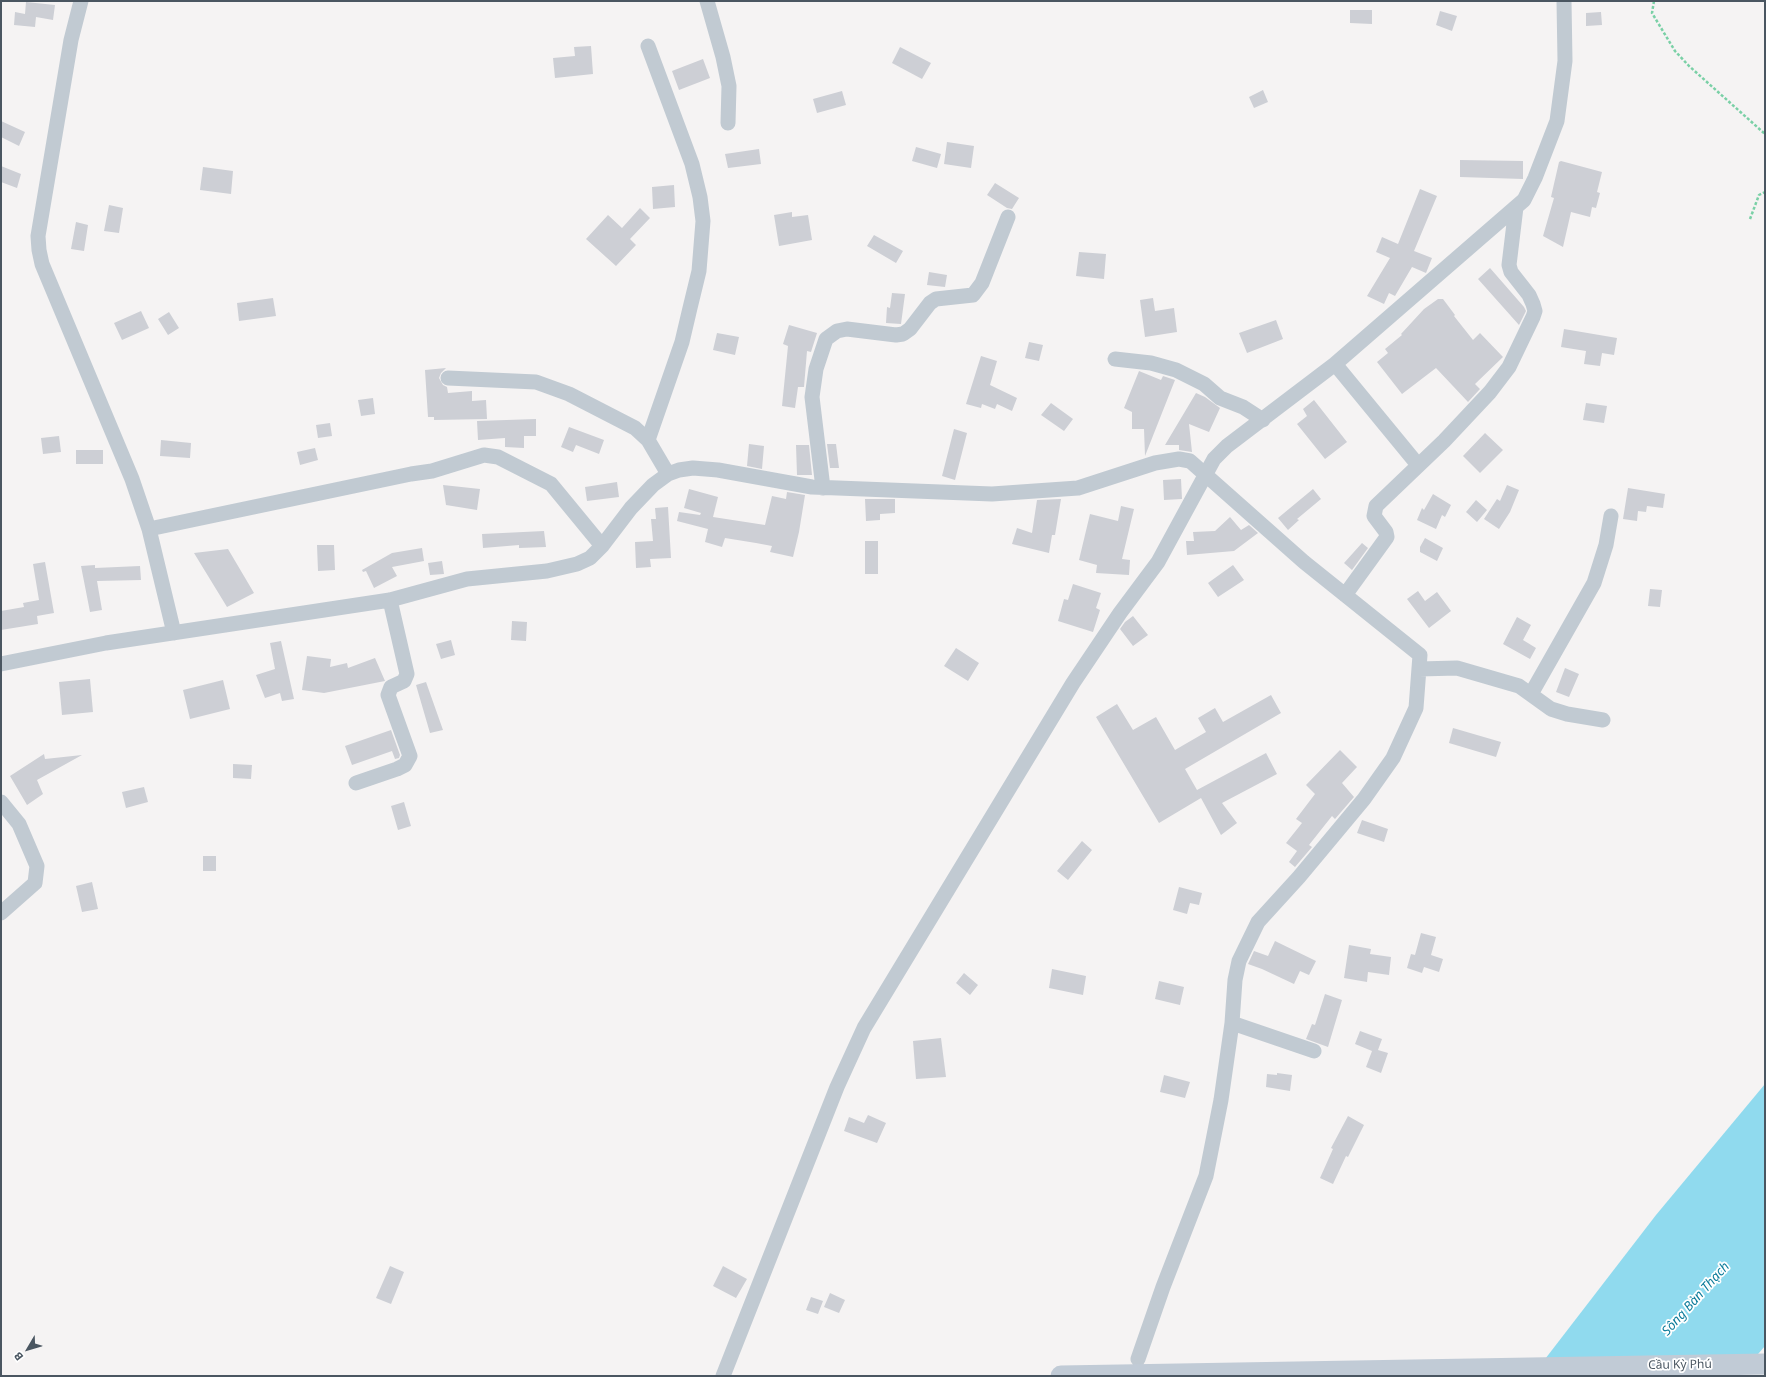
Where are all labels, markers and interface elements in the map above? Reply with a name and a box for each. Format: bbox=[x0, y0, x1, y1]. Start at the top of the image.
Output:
water label: Sông Bàn Thạch bbox=[1659, 1259, 1733, 1339]
north arrow bbox=[8, 1329, 48, 1369]
text: B bbox=[10, 1349, 26, 1364]
street label: Cầu Kỳ Phú bbox=[1648, 1357, 1712, 1373]

